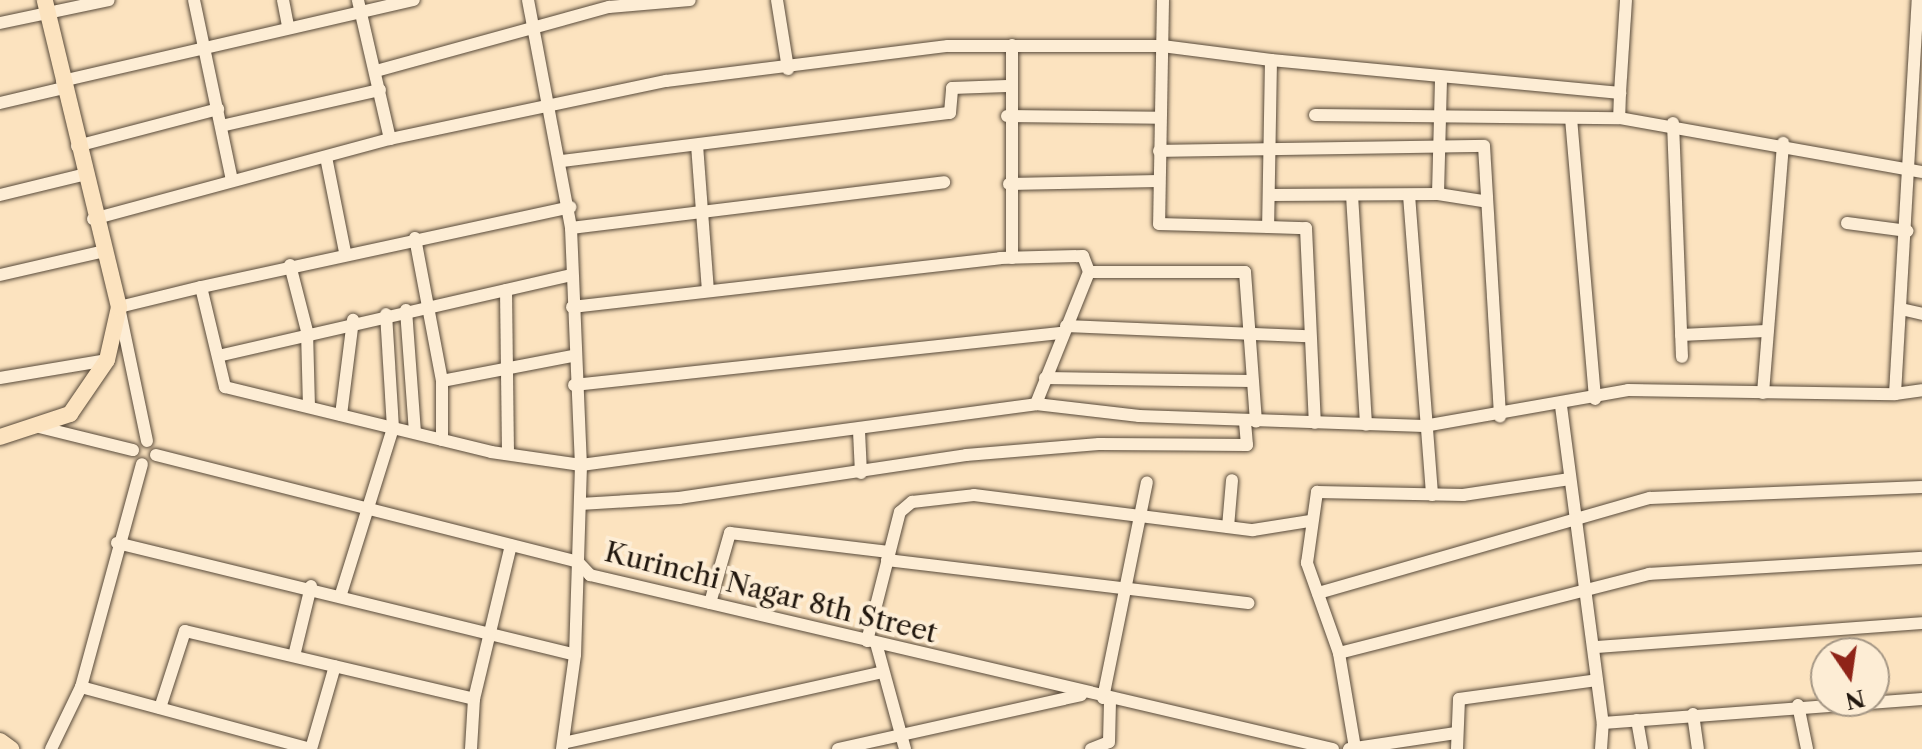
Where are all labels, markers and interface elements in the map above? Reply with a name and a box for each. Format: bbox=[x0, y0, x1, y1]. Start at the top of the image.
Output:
street label: Kurinchi Nagar 8th Street bbox=[601, 534, 941, 650]
north arrow bbox=[1810, 637, 1890, 717]
text: N bbox=[1843, 684, 1867, 714]

